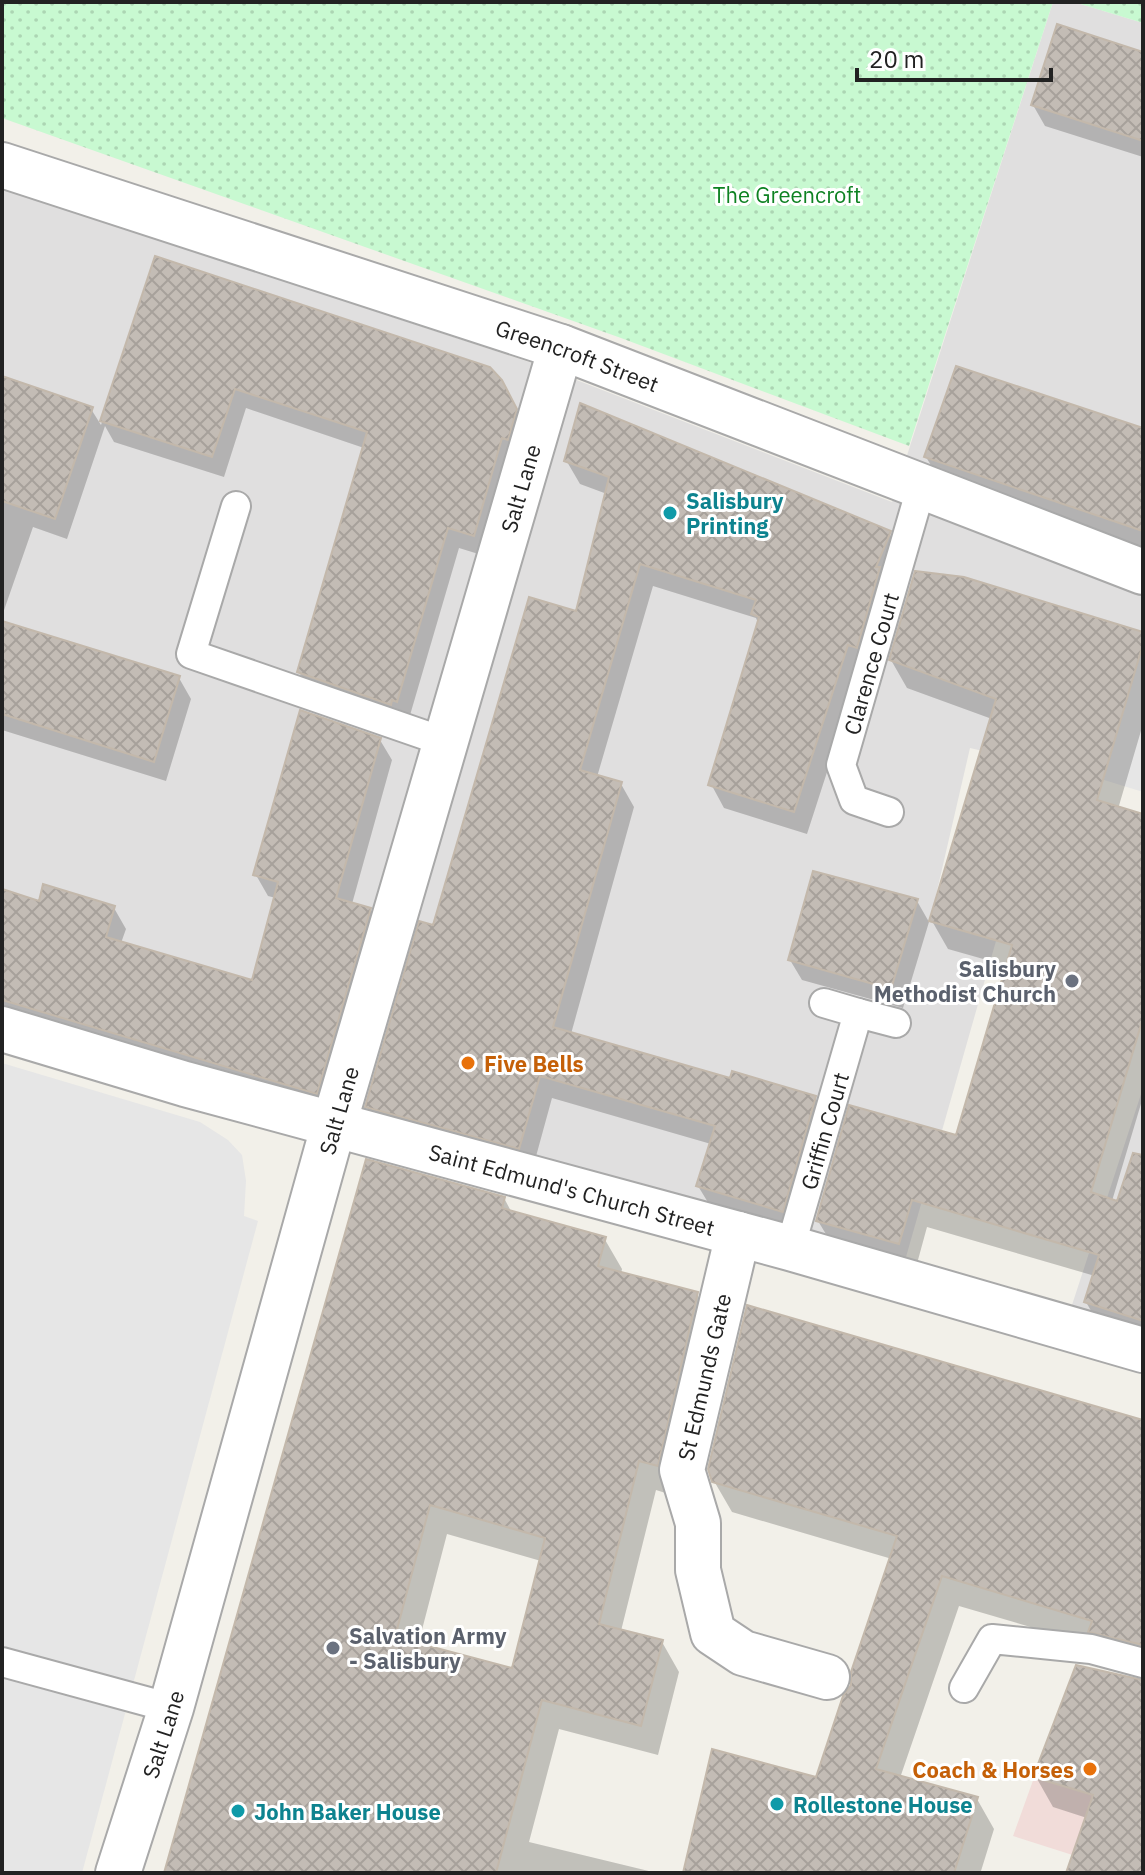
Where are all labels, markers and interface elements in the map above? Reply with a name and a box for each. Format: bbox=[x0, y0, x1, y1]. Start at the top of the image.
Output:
scale bar bbox=[857, 32, 1051, 82]
text: 20 m bbox=[869, 43, 924, 75]
park label: The Greencroft bbox=[713, 180, 861, 209]
street label: Greencroft Street bbox=[492, 312, 663, 398]
street label: Salt Lane bbox=[493, 441, 546, 536]
place label: Salisbury Printing bbox=[686, 486, 784, 540]
marker: Salisbury Printing bbox=[661, 504, 679, 522]
street label: Clarence Court bbox=[836, 589, 905, 738]
place label: Salisbury Methodist Church bbox=[874, 954, 1056, 1008]
marker: Salisbury Methodist Church bbox=[1063, 972, 1081, 990]
place label: Five Bells bbox=[484, 1049, 584, 1078]
marker: Five Bells bbox=[459, 1054, 477, 1072]
street label: Salt Lane bbox=[312, 1063, 365, 1158]
street label: Griffin Court bbox=[793, 1069, 855, 1193]
street label: Saint Edmund's Church Street bbox=[426, 1136, 718, 1241]
street label: St Edmunds Gate bbox=[671, 1291, 737, 1463]
place label: Salvation Army - Salisbury bbox=[349, 1621, 507, 1675]
marker: Salvation Army - Salisbury bbox=[324, 1639, 342, 1657]
street label: Salt Lane bbox=[135, 1687, 190, 1782]
place label: Coach & Horses bbox=[912, 1755, 1074, 1784]
marker: Coach & Horses bbox=[1081, 1760, 1099, 1778]
place label: Rollestone House bbox=[793, 1790, 973, 1819]
marker: Rollestone House bbox=[768, 1795, 786, 1813]
place label: John Baker House bbox=[254, 1797, 441, 1826]
marker: John Baker House bbox=[229, 1802, 247, 1820]

